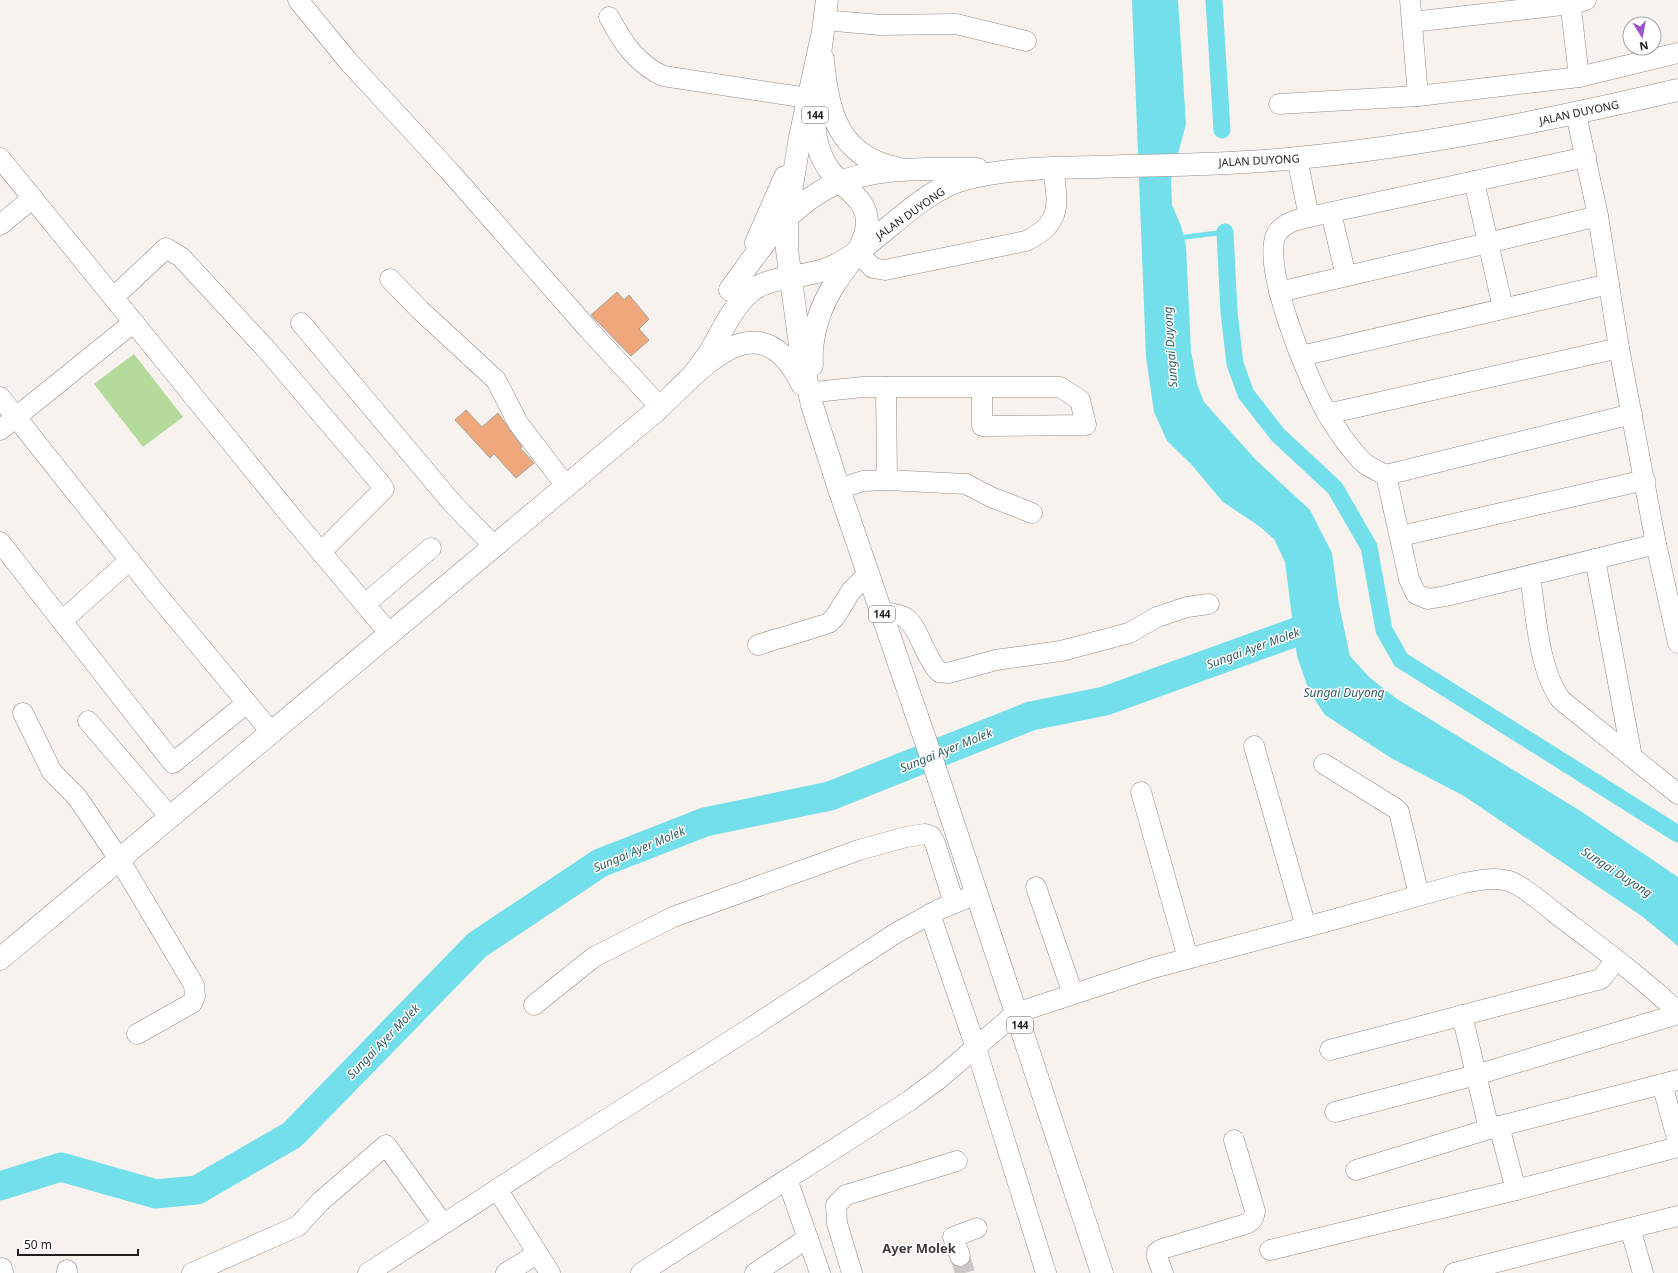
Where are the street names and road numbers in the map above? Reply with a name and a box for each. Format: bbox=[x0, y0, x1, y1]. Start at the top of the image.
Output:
street label: JALAN DUYONG bbox=[1537, 96, 1620, 128]
road number: 144 bbox=[802, 107, 828, 123]
street label: JALAN DUYONG bbox=[1217, 150, 1300, 170]
street label: JALAN DUYONG bbox=[872, 184, 948, 243]
road number: 144 bbox=[869, 606, 895, 622]
road number: 144 bbox=[1007, 1017, 1033, 1033]

